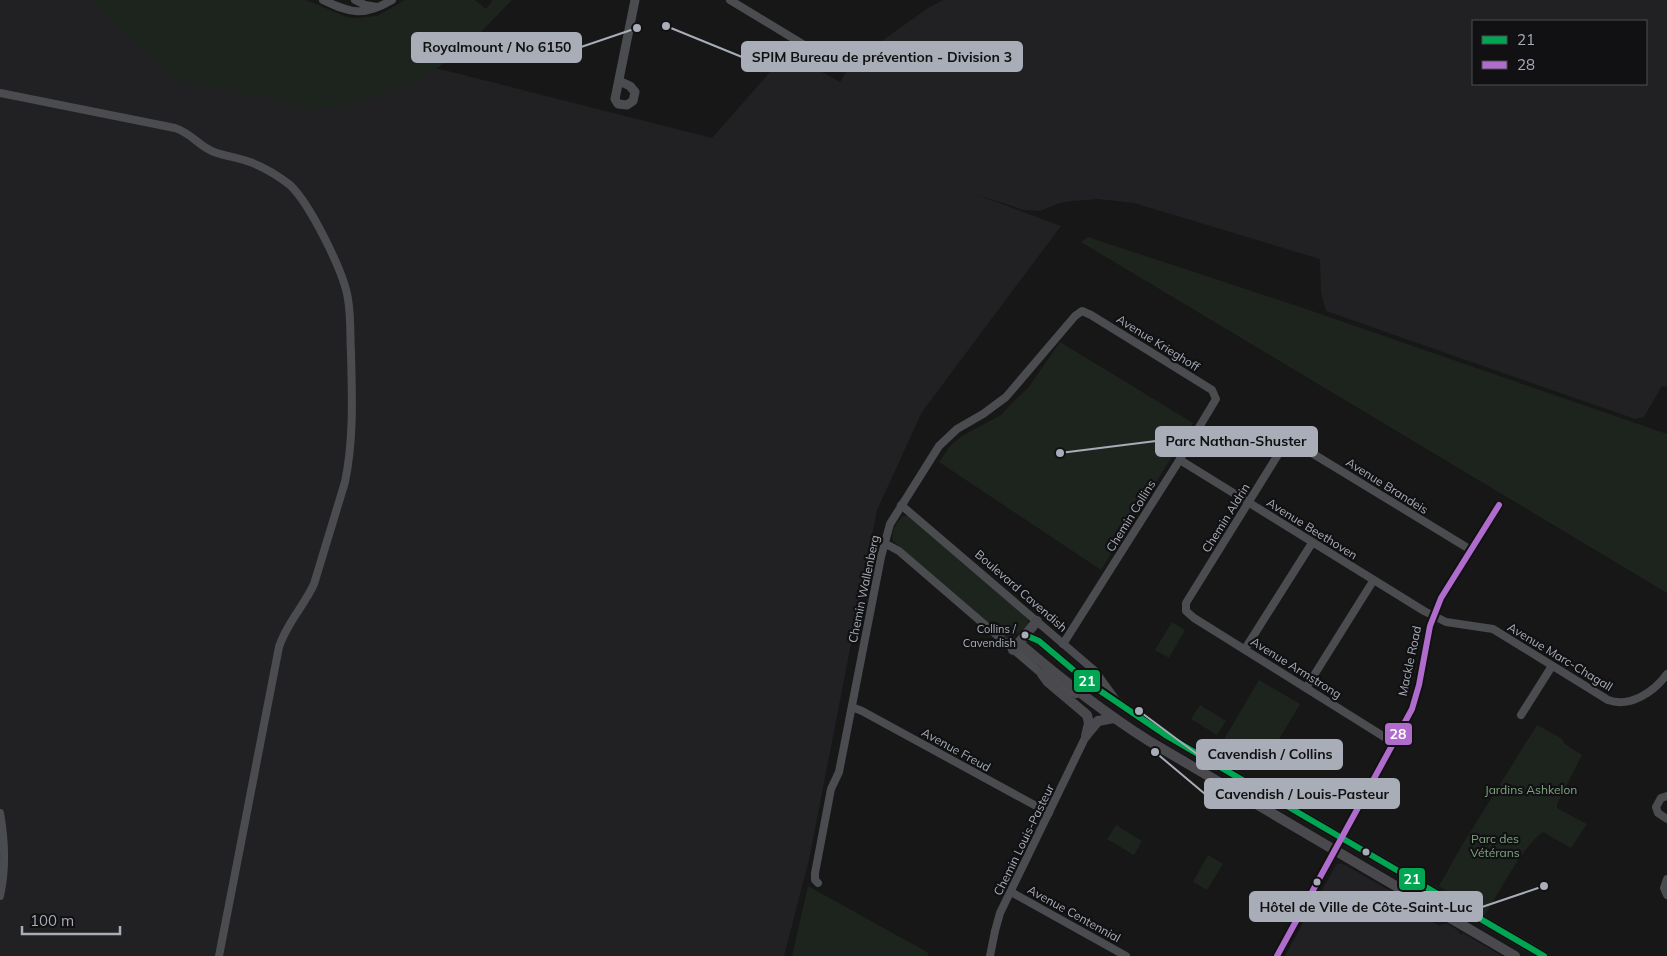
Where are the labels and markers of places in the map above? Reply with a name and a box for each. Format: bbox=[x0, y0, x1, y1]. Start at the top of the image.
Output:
callout: Royalmount / No 6150 bbox=[412, 33, 581, 62]
callout: SPIM Bureau de prévention - Division 3 bbox=[742, 42, 1022, 71]
callout: Parc Nathan-Shuster bbox=[1156, 427, 1317, 456]
place label: Collins / Cavendish bbox=[963, 622, 1017, 650]
marker: Collins / Cavendish bbox=[1020, 630, 1030, 640]
callout: Cavendish / Collins bbox=[1197, 740, 1342, 769]
callout: Cavendish / Louis-Pasteur bbox=[1205, 779, 1399, 808]
unlabelled marker bbox=[1361, 847, 1371, 857]
unlabelled marker bbox=[1312, 877, 1322, 887]
callout: Hôtel de Ville de Côte-Saint-Luc bbox=[1250, 892, 1482, 921]

